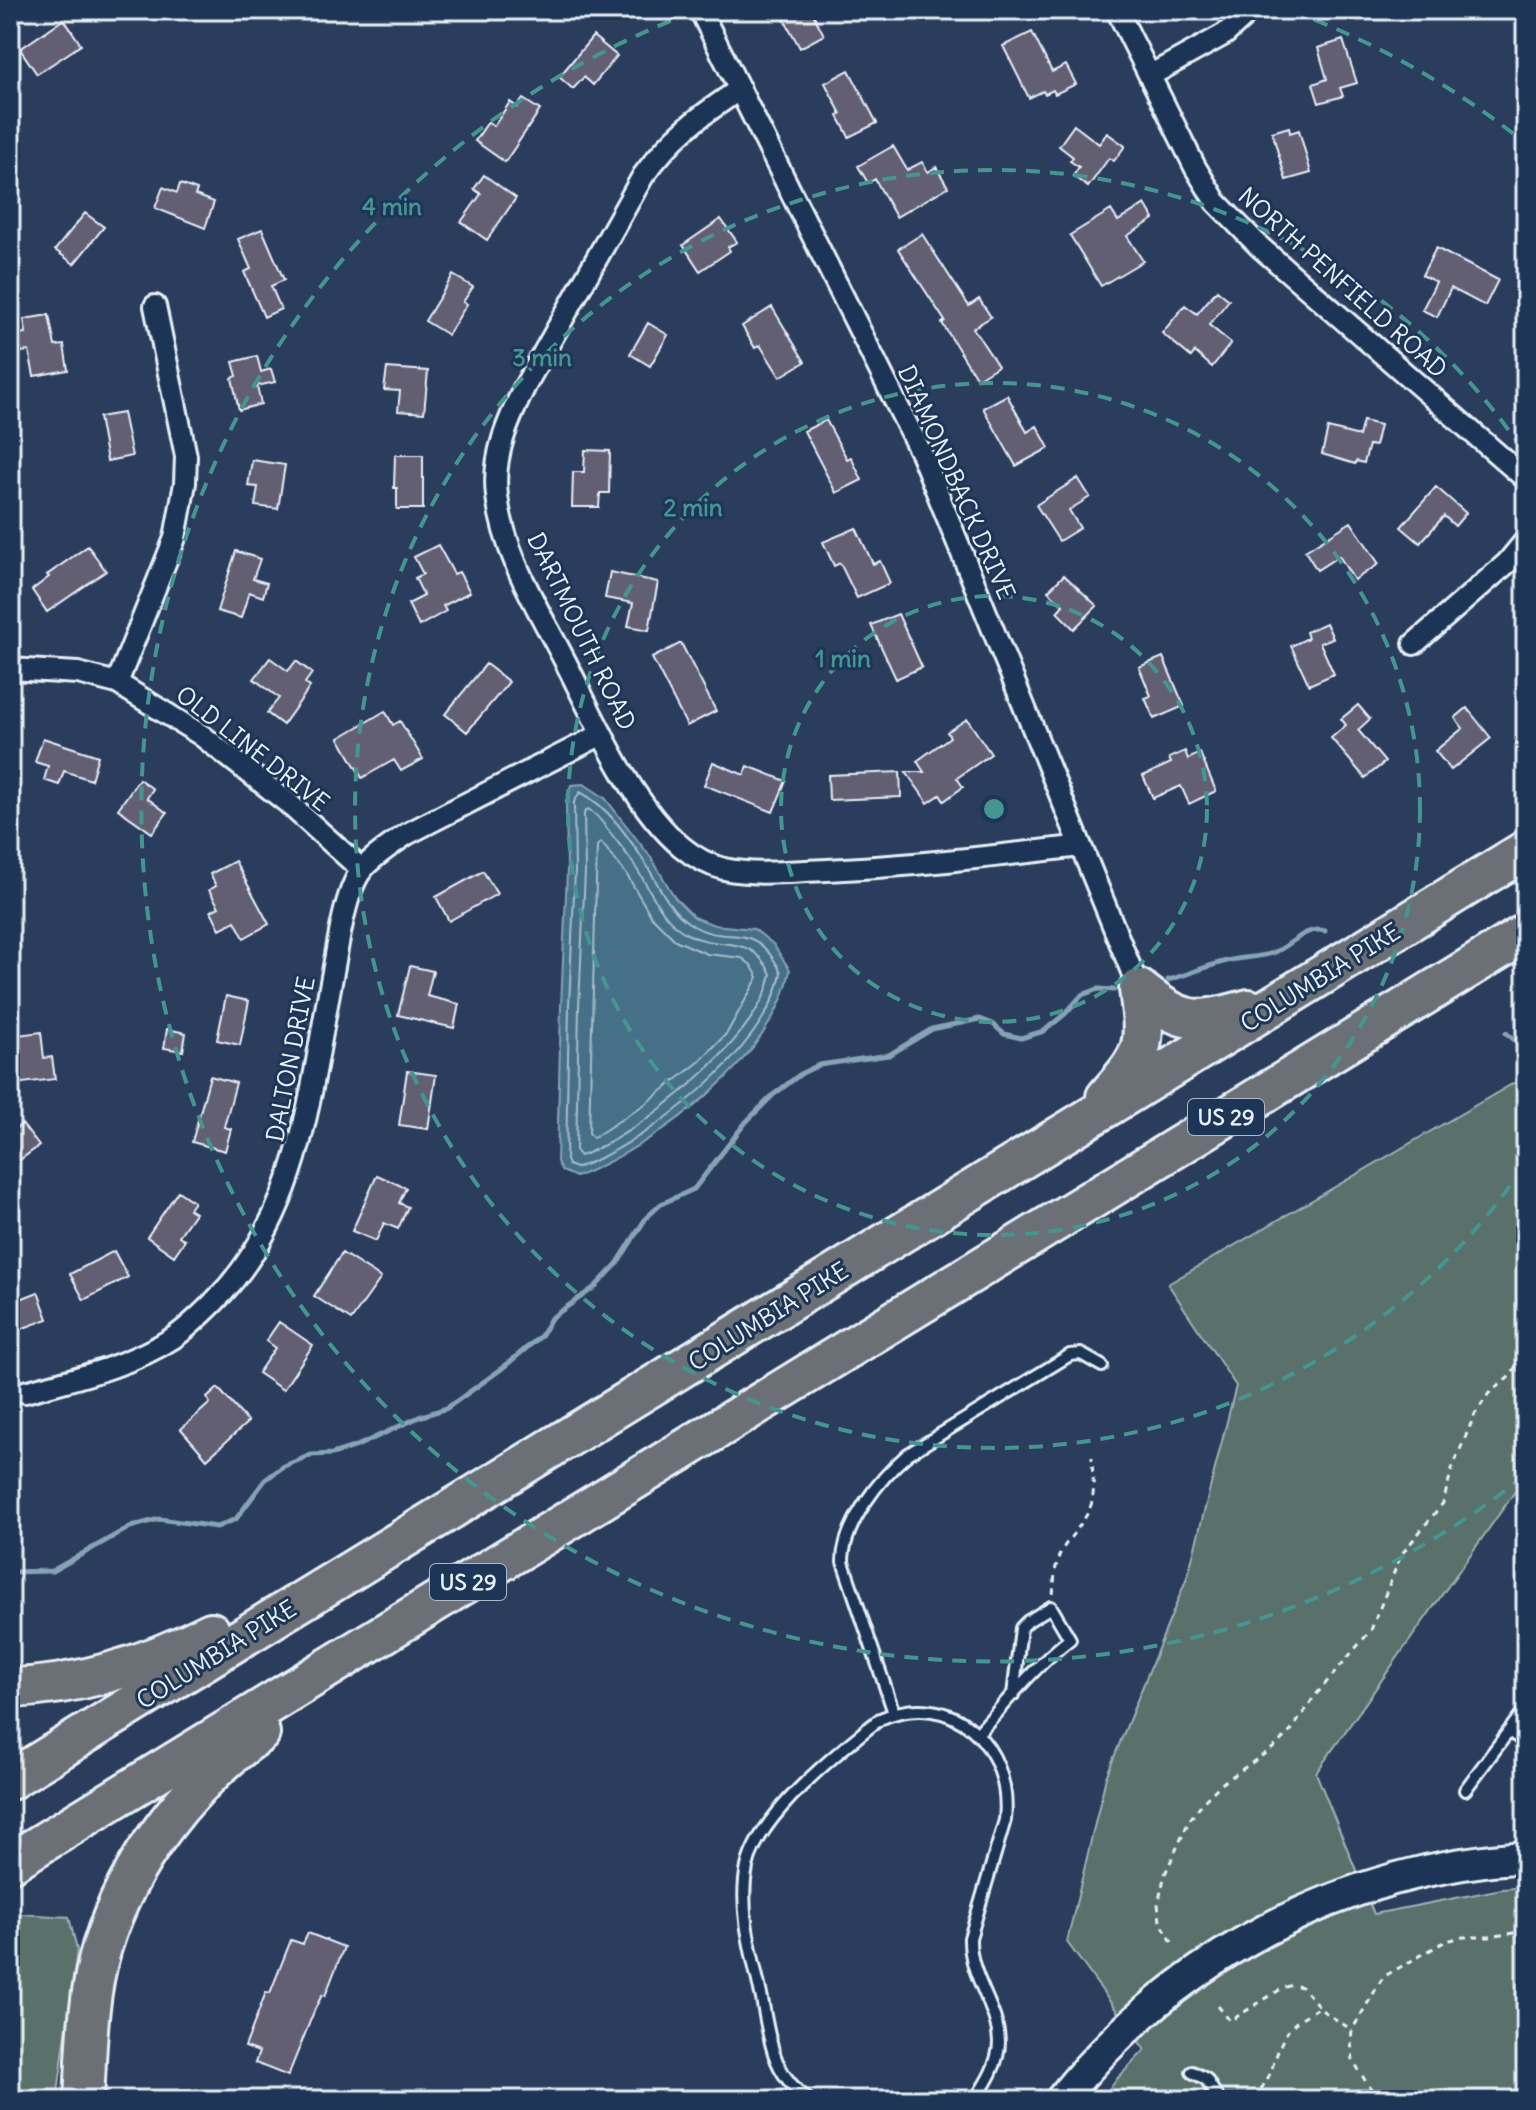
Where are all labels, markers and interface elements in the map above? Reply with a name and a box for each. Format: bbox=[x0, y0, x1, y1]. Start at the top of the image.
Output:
street label: NORTH PENFIELD ROAD bbox=[1232, 180, 1454, 384]
text: 4 min bbox=[362, 191, 422, 221]
text: 3 min bbox=[512, 342, 572, 372]
street label: DIAMONDBACK DRIVE bbox=[892, 360, 1022, 604]
text: 2 min bbox=[663, 492, 723, 522]
street label: DARTMOUTH ROAD bbox=[521, 527, 643, 735]
text: 1 min bbox=[815, 643, 871, 673]
street label: OLD LINE DRIVE bbox=[170, 679, 336, 817]
centre of rings bbox=[980, 795, 1008, 823]
street label: COLUMBIA PIKE bbox=[1235, 916, 1405, 1038]
street label: DALTON DRIVE bbox=[259, 974, 321, 1144]
road number: US 29 bbox=[1188, 1099, 1264, 1135]
street label: COLUMBIA PIKE bbox=[683, 1255, 853, 1377]
road number: US 29 bbox=[430, 1564, 506, 1600]
street label: COLUMBIA PIKE bbox=[131, 1593, 301, 1715]

